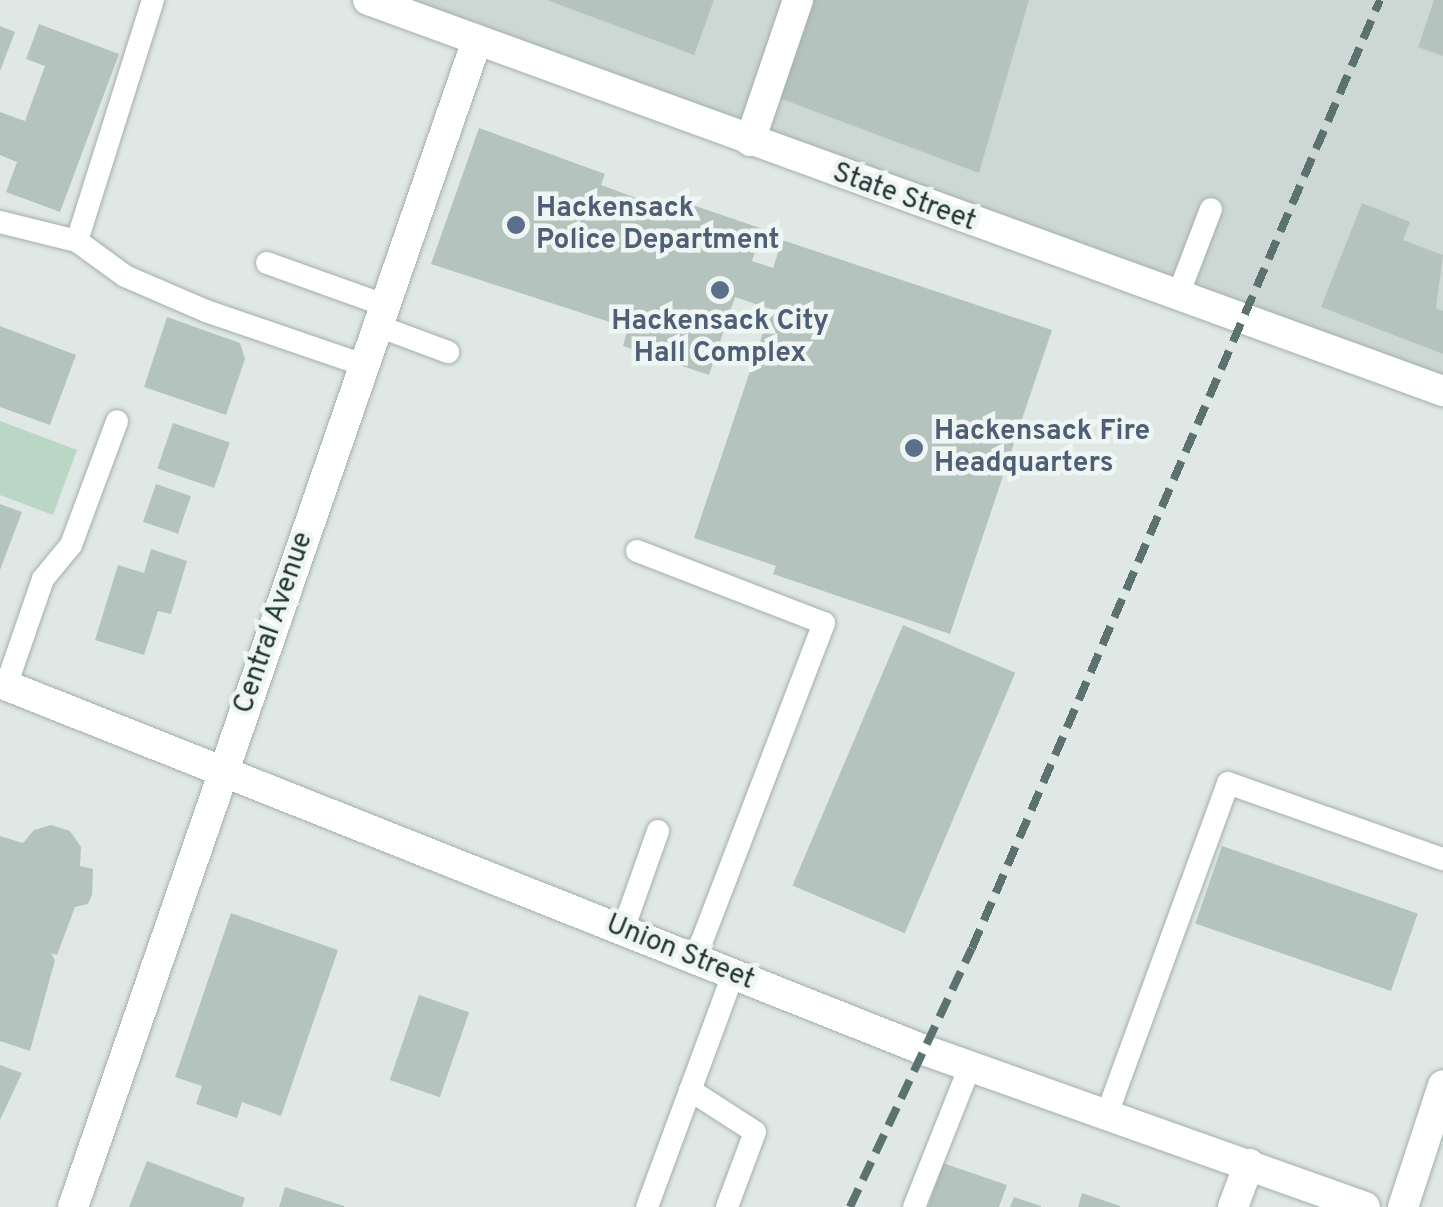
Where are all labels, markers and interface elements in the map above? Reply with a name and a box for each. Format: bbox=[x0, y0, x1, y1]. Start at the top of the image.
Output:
street label: State Street bbox=[828, 157, 980, 239]
place label: Hackensack Police Department bbox=[536, 192, 780, 258]
marker: Hackensack Police Department bbox=[505, 214, 527, 236]
marker: Hackensack City Hall Complex bbox=[709, 279, 731, 301]
place label: Hackensack City Hall Complex bbox=[611, 305, 829, 371]
place label: Hackensack Fire Headquarters bbox=[934, 415, 1150, 481]
marker: Hackensack Fire Headquarters bbox=[903, 437, 925, 459]
street label: Central Avenue bbox=[227, 527, 321, 719]
street label: Union Street bbox=[601, 908, 759, 998]

